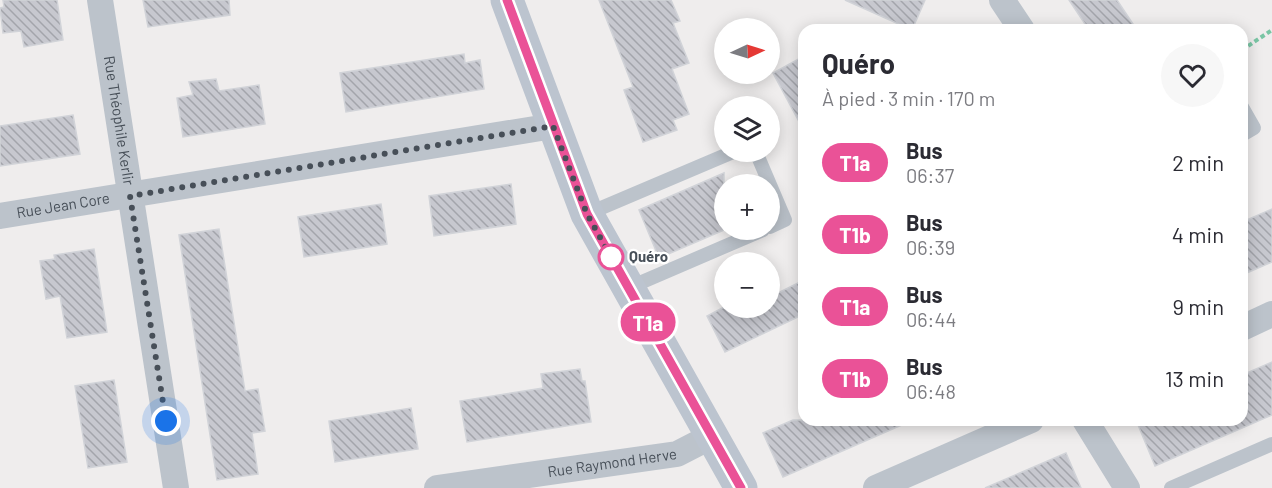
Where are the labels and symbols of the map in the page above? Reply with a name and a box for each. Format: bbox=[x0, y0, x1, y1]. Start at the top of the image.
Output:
north arrow bbox=[714, 18, 780, 84]
street label: Rue Théophile Kerlir bbox=[101, 54, 139, 187]
street label: Rue Jean Core bbox=[15, 188, 111, 221]
marker: Quéro bbox=[598, 244, 624, 270]
place label: Quéro bbox=[629, 247, 668, 265]
line badge: T1a bbox=[614, 302, 682, 342]
your location bbox=[151, 406, 181, 436]
street label: Rue Raymond Herve bbox=[546, 444, 678, 480]

